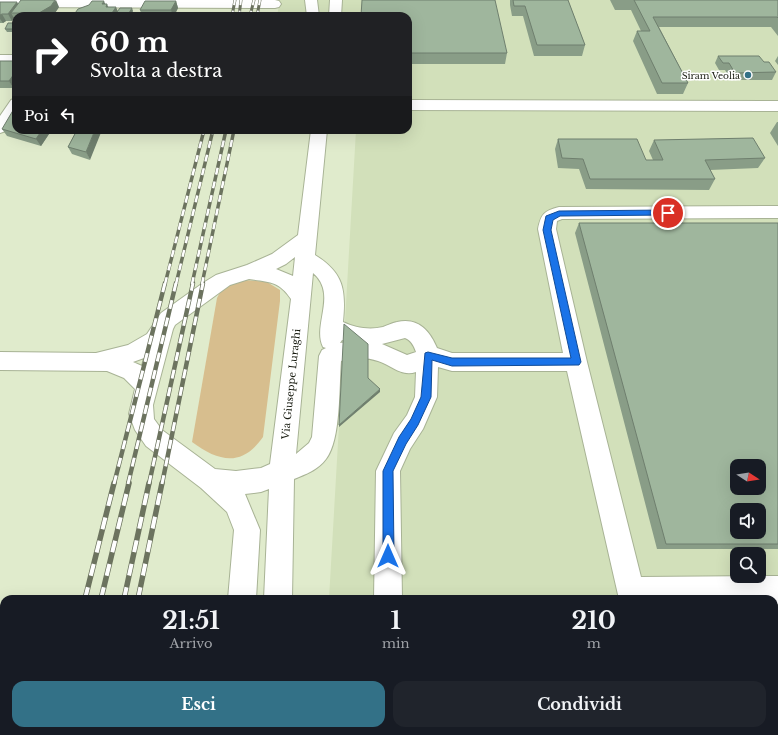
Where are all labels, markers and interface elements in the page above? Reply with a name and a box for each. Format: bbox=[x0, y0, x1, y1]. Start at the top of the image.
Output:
text: 60 m bbox=[90, 25, 168, 60]
icon: right bbox=[24, 28, 76, 80]
text: Svolta a destra bbox=[90, 60, 222, 82]
place label: Siram Veolia bbox=[682, 70, 740, 81]
marker: Siram Veolia bbox=[743, 70, 753, 80]
icon: left bbox=[57, 104, 79, 126]
text: Poi bbox=[24, 106, 49, 125]
pin bbox=[651, 196, 685, 230]
icon: arrive bbox=[657, 202, 679, 224]
street label: Via Giuseppe Luraghi bbox=[279, 327, 303, 441]
north arrow bbox=[730, 459, 766, 495]
map controls bbox=[730, 459, 766, 583]
button: sound bbox=[730, 503, 766, 539]
position arrow bbox=[367, 535, 409, 577]
button: search bbox=[730, 547, 766, 583]
text: 21:51 bbox=[162, 606, 220, 635]
text: 1 bbox=[390, 606, 401, 635]
text: 210 bbox=[572, 606, 616, 635]
text: Arrivo bbox=[170, 635, 212, 652]
text: min bbox=[382, 635, 409, 652]
text: m bbox=[587, 635, 601, 652]
button: Esci bbox=[12, 681, 385, 727]
button: Condividi bbox=[393, 681, 766, 727]

